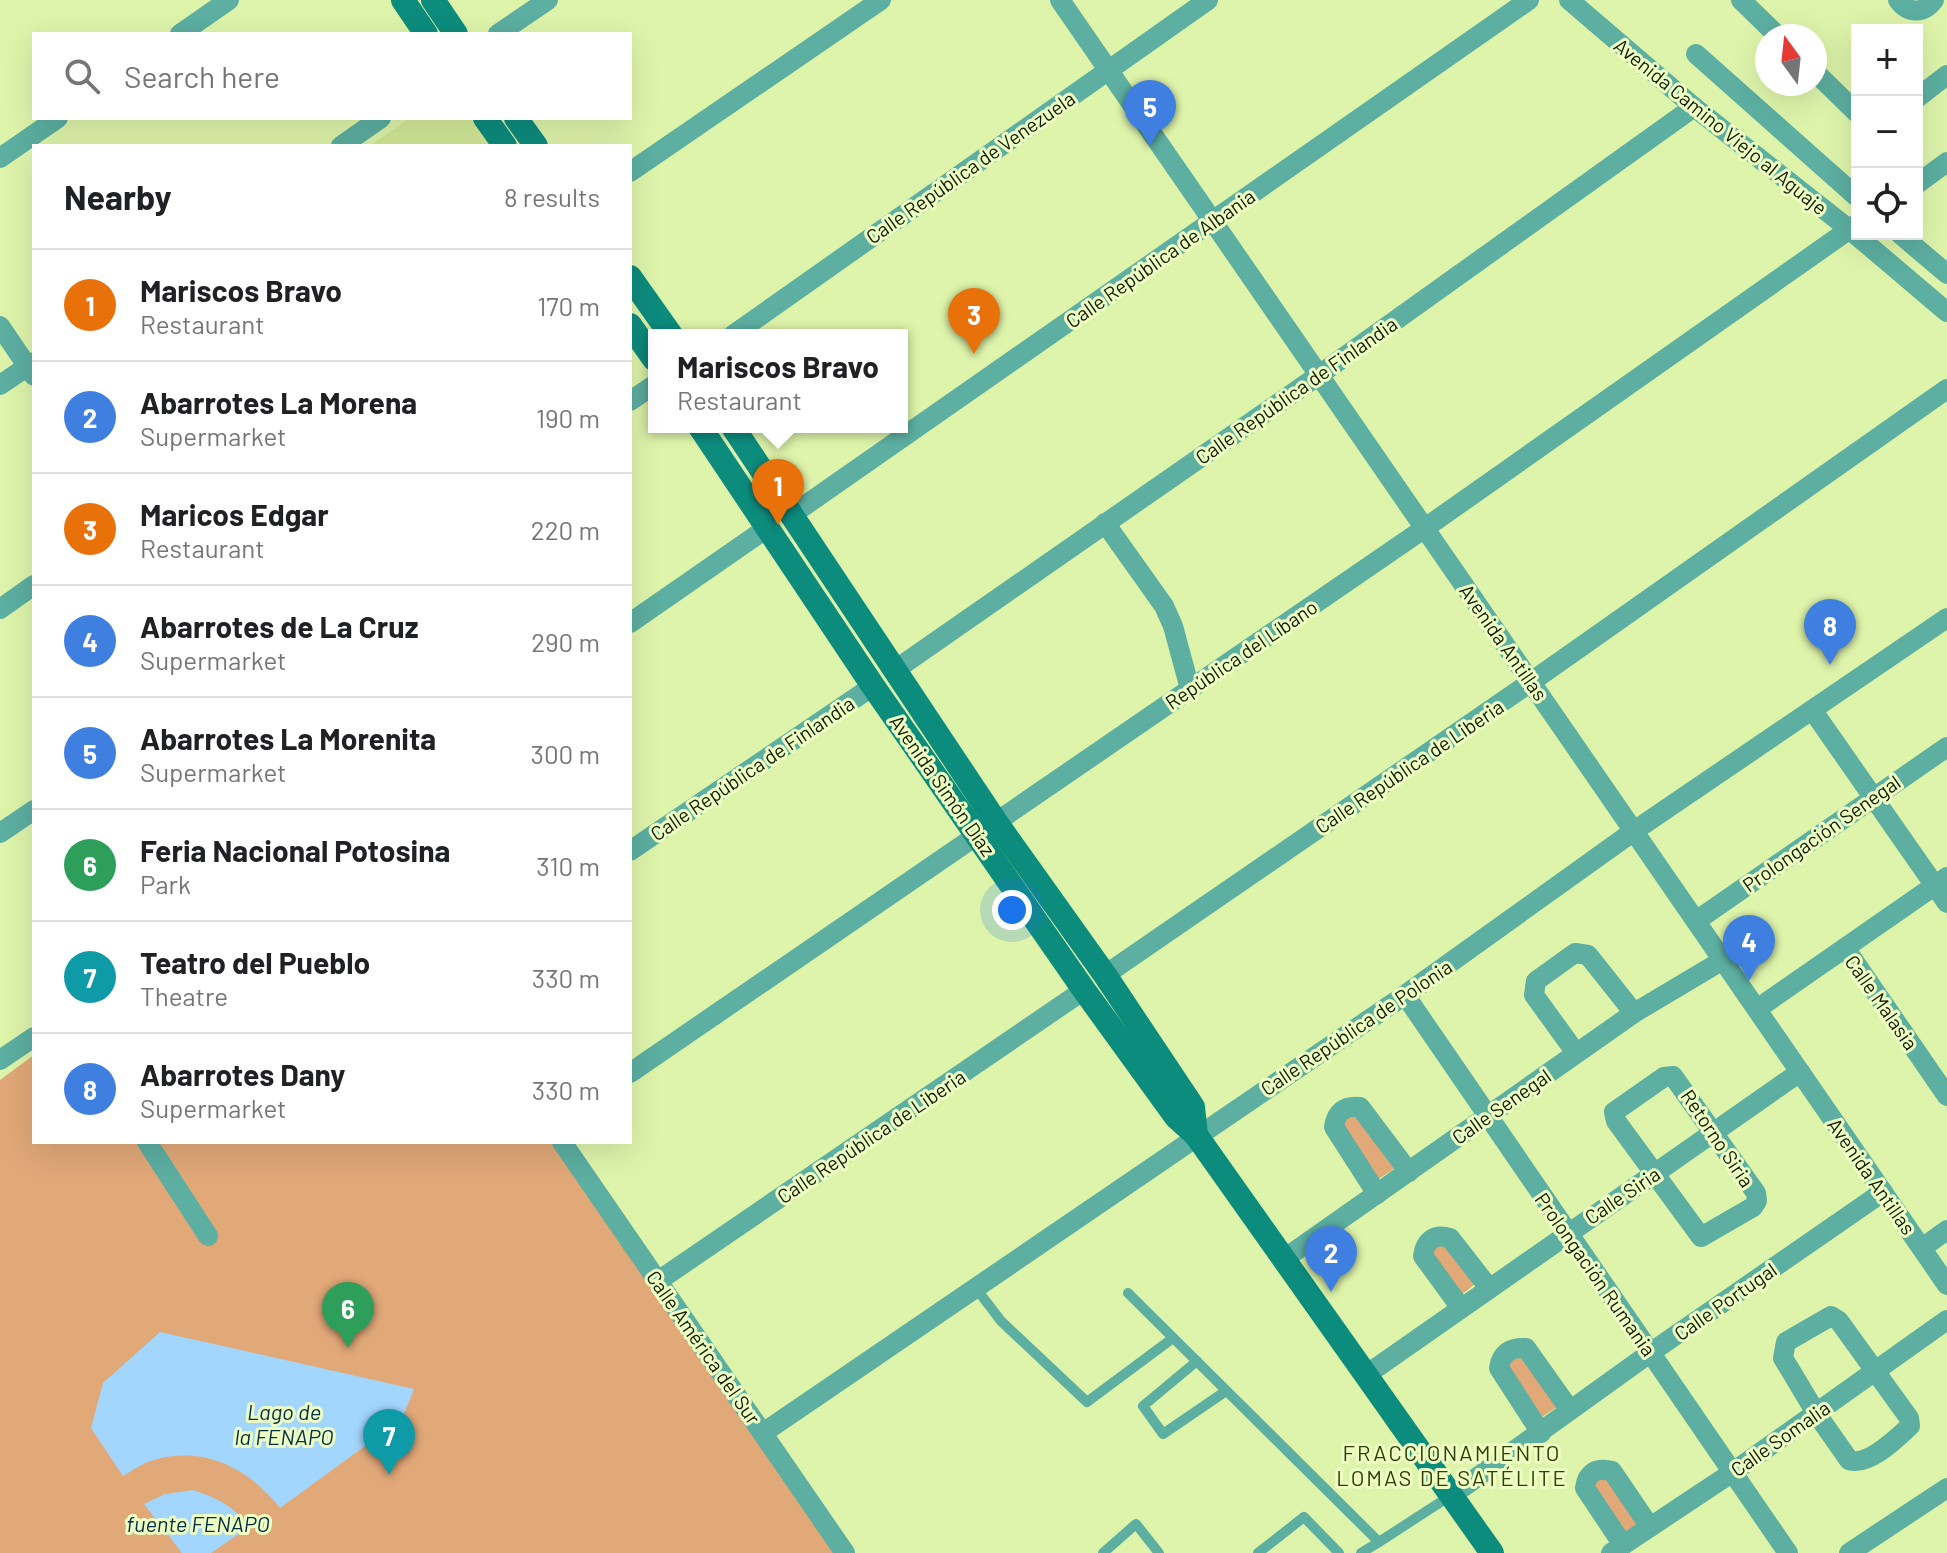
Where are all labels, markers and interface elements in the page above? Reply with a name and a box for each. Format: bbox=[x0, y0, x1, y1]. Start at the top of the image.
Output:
north arrow bbox=[1755, 24, 1827, 96]
map controls bbox=[1851, 24, 1923, 240]
button: + bbox=[1851, 24, 1923, 96]
search box bbox=[32, 32, 632, 120]
street label: Avenida Camino Viejo al Aguaje bbox=[1610, 33, 1832, 219]
icon: search bbox=[60, 54, 104, 98]
text: Search here bbox=[124, 58, 280, 94]
pin: 5 bbox=[1124, 80, 1176, 146]
street label: Calle República de Venezuela bbox=[861, 86, 1079, 248]
button: − bbox=[1851, 96, 1923, 168]
button: locate bbox=[1851, 168, 1923, 240]
text: Nearby bbox=[64, 176, 172, 217]
text: 8 results bbox=[504, 181, 600, 212]
street label: Calle República de Albania bbox=[1061, 183, 1259, 333]
text: Mariscos Bravo bbox=[140, 272, 342, 308]
pin: 3 bbox=[948, 288, 1000, 354]
text: 1 bbox=[85, 290, 95, 321]
text: 170 m bbox=[537, 290, 600, 321]
text: Restaurant bbox=[140, 308, 265, 339]
street label: Calle República de Finlandia bbox=[1191, 311, 1401, 469]
popup bbox=[648, 329, 908, 433]
text: Mariscos Bravo bbox=[677, 348, 879, 384]
text: Abarrotes La Morena bbox=[140, 384, 417, 420]
text: Restaurant bbox=[677, 384, 802, 415]
text: 2 bbox=[83, 402, 97, 433]
text: 190 m bbox=[536, 402, 600, 433]
text: Supermarket bbox=[140, 420, 287, 451]
pin: 1 bbox=[752, 459, 804, 525]
text: Maricos Edgar bbox=[140, 496, 329, 532]
text: 3 bbox=[83, 514, 97, 545]
text: 220 m bbox=[531, 514, 600, 545]
text: Restaurant bbox=[140, 532, 265, 563]
street label: Avenida Antillas bbox=[1455, 579, 1553, 705]
street label: República del Líbano bbox=[1160, 594, 1322, 714]
pin: 8 bbox=[1804, 599, 1856, 665]
text: Abarrotes de La Cruz bbox=[140, 608, 419, 644]
text: 4 bbox=[82, 626, 98, 657]
text: 290 m bbox=[531, 626, 600, 657]
text: Supermarket bbox=[140, 644, 287, 675]
street label: Calle República de Finlandia bbox=[646, 691, 858, 845]
street label: Calle República de Liberia bbox=[1310, 694, 1508, 838]
street label: Avenida Simón Díaz bbox=[885, 710, 1001, 860]
text: Abarrotes La Morenita bbox=[140, 720, 436, 756]
text: 5 bbox=[83, 738, 97, 769]
text: 300 m bbox=[531, 738, 600, 769]
text: Supermarket bbox=[140, 756, 287, 787]
street label: Prolongación Senegal bbox=[1737, 769, 1905, 897]
text: Feria Nacional Potosina bbox=[140, 832, 450, 868]
text: 6 bbox=[83, 850, 97, 881]
text: 310 m bbox=[536, 850, 600, 881]
text: Park bbox=[140, 868, 191, 899]
your location bbox=[992, 890, 1032, 930]
pin: 4 bbox=[1723, 915, 1775, 981]
text: Teatro del Pueblo bbox=[140, 944, 370, 980]
street label: Calle Malasia bbox=[1841, 950, 1923, 1054]
street label: Calle República de Polonia bbox=[1256, 954, 1456, 1100]
text: 7 bbox=[84, 962, 96, 993]
text: 330 m bbox=[532, 962, 600, 993]
text: Theatre bbox=[140, 980, 228, 1011]
text: Abarrotes Dany bbox=[140, 1056, 345, 1092]
street label: Calle Senegal bbox=[1447, 1063, 1555, 1149]
street label: Calle República de Liberia bbox=[772, 1064, 970, 1208]
text: 8 bbox=[83, 1074, 97, 1105]
text: 330 m bbox=[532, 1074, 600, 1105]
street label: Retorno Siria bbox=[1677, 1085, 1759, 1191]
text: Supermarket bbox=[140, 1092, 287, 1123]
street label: Avenida Antillas bbox=[1823, 1113, 1921, 1239]
street label: Calle Siria bbox=[1580, 1161, 1664, 1229]
street label: Prolongación Rumania bbox=[1531, 1188, 1661, 1360]
pin: 2 bbox=[1305, 1226, 1357, 1292]
street label: Calle Portugal bbox=[1669, 1257, 1781, 1345]
street label: Calle América del Sur bbox=[642, 1266, 766, 1428]
pin: 6 bbox=[322, 1282, 374, 1348]
street label: Calle Somalia bbox=[1726, 1395, 1834, 1481]
water label: Lago de la FENAPO bbox=[234, 1398, 334, 1449]
pin: 7 bbox=[363, 1409, 415, 1475]
district label: FRACCIONAMIENTO LOMAS DE SATÉLITE bbox=[1336, 1439, 1568, 1490]
water label: fuente FENAPO bbox=[126, 1510, 270, 1536]

